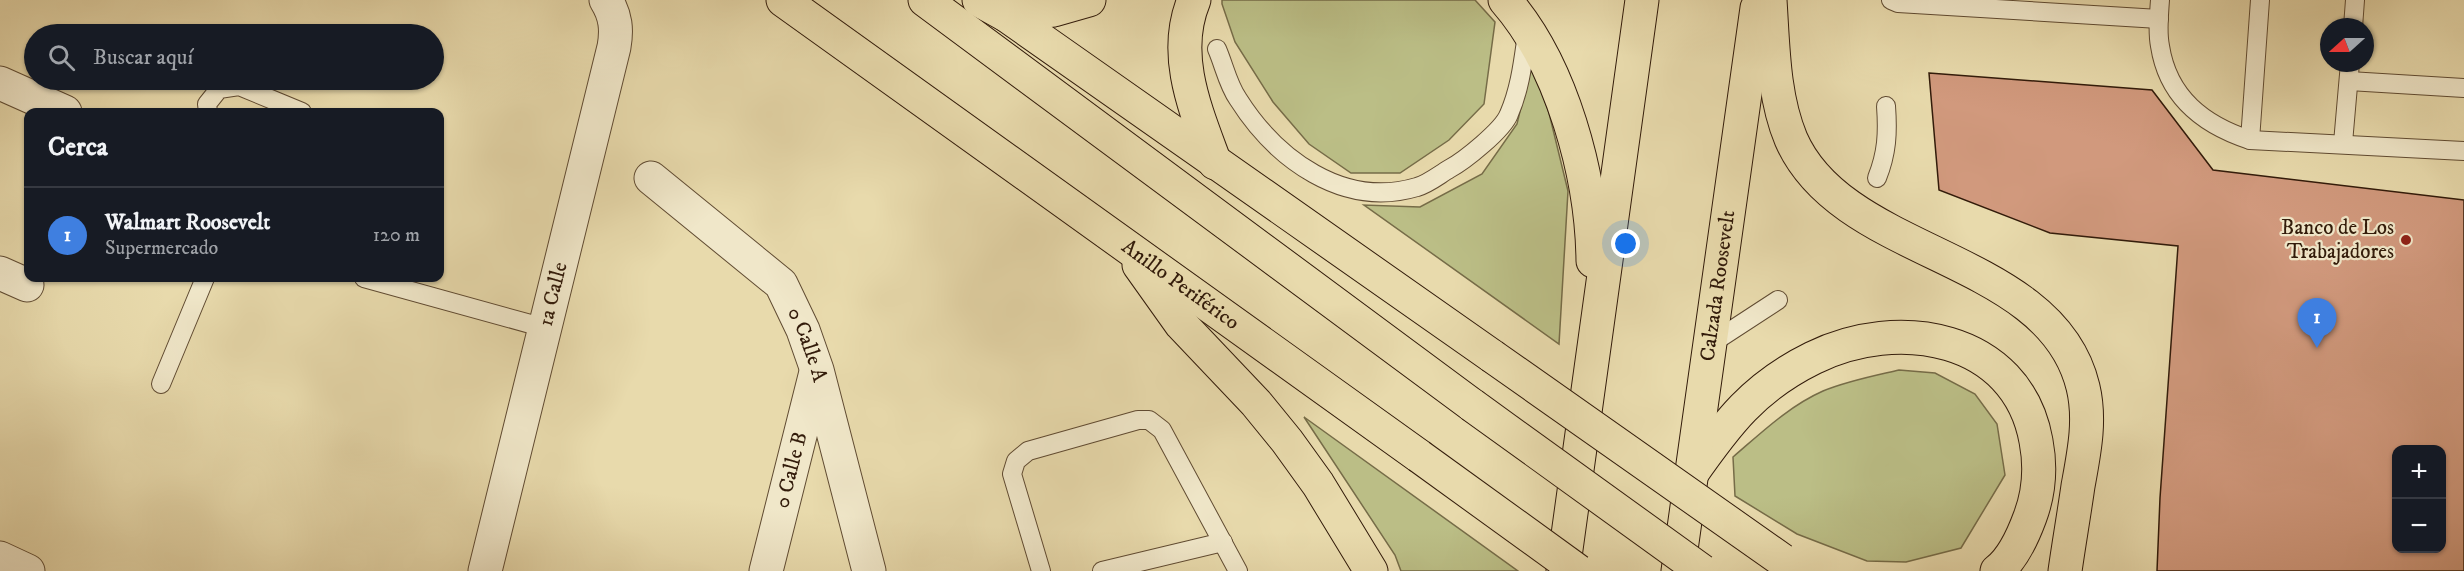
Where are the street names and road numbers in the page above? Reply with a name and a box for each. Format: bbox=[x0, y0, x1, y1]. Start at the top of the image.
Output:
street label: Calzada Roosevelt bbox=[1695, 208, 1741, 363]
street label: Anillo Periférico bbox=[1116, 234, 1244, 336]
street label: 1a Calle bbox=[533, 259, 574, 329]
street label: 0 Calle A bbox=[781, 303, 833, 385]
street label: 0 Calle B bbox=[769, 429, 813, 511]

